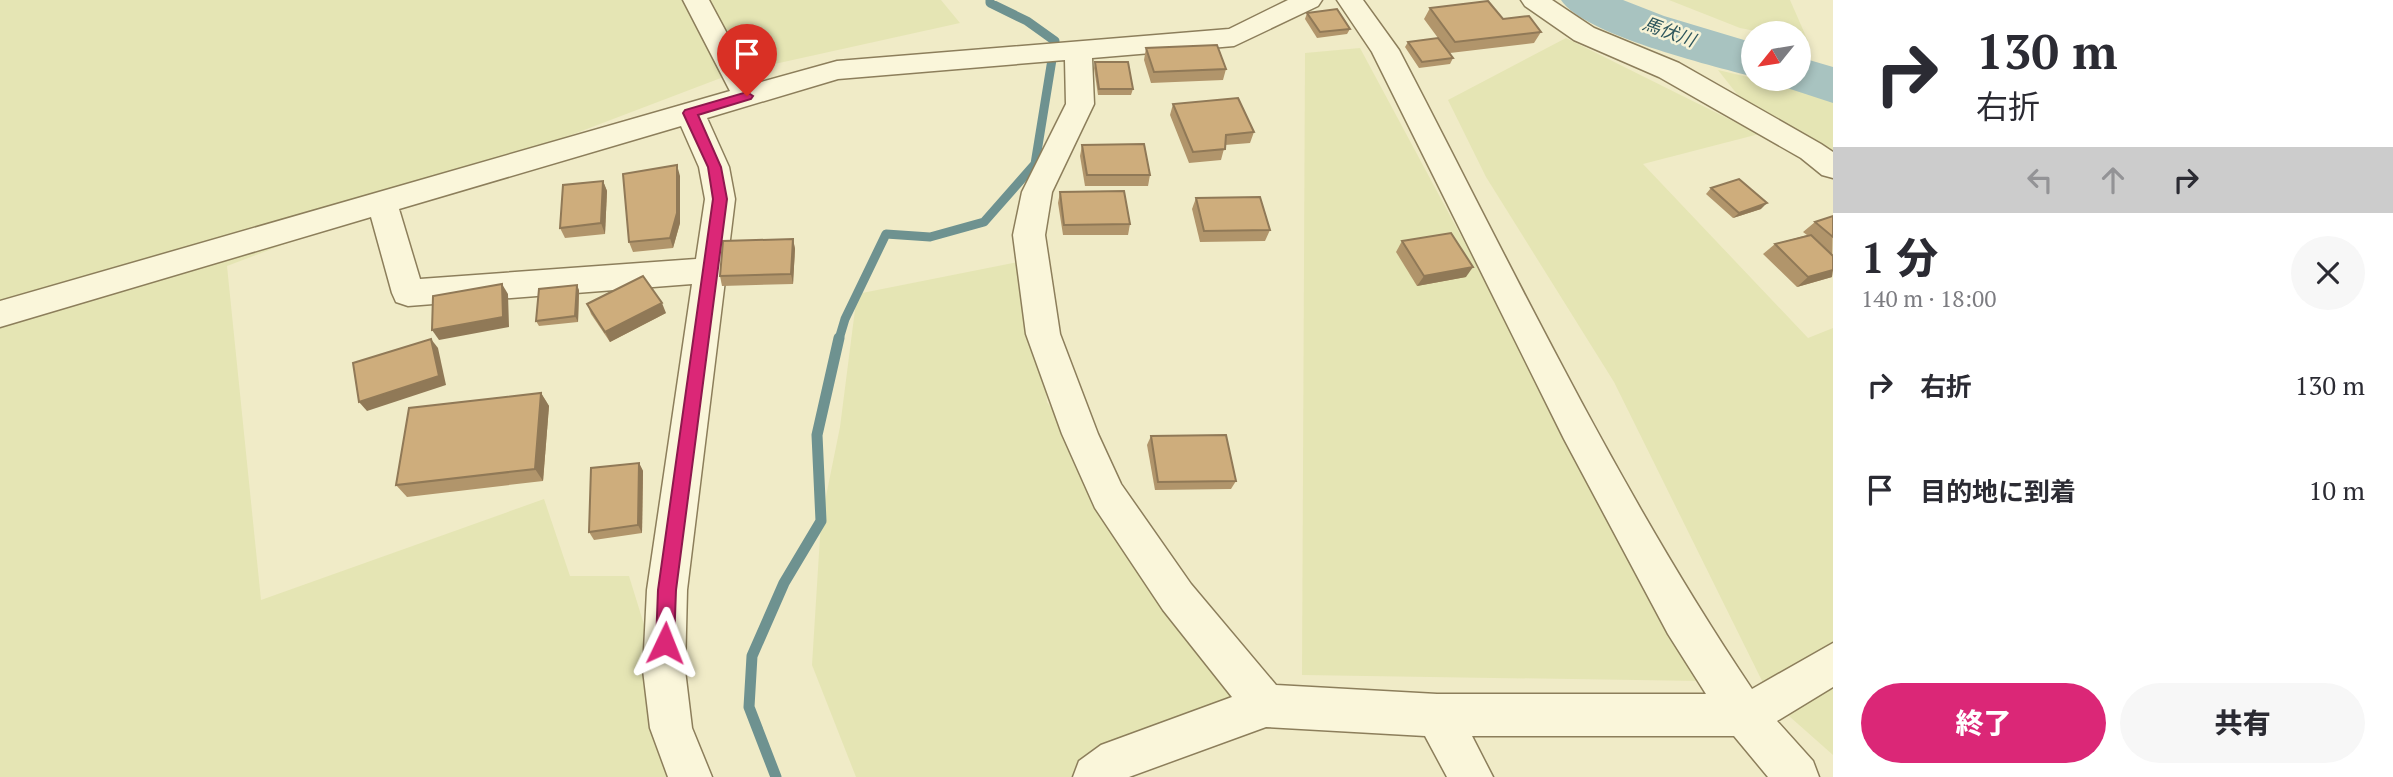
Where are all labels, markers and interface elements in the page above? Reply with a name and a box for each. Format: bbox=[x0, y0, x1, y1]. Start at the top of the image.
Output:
water label: 馬伏川 bbox=[1640, 11, 1701, 52]
text: 130 m bbox=[1976, 18, 2118, 83]
north arrow bbox=[1741, 21, 1811, 91]
map controls bbox=[1741, 21, 1811, 91]
pin bbox=[717, 24, 777, 96]
icon: right bbox=[1861, 28, 1952, 119]
icon: arrive bbox=[728, 35, 766, 73]
text: 右折 bbox=[1976, 85, 2040, 127]
icon: left bbox=[2021, 161, 2059, 199]
icon: ahead bbox=[2094, 161, 2132, 199]
icon: right bbox=[2167, 161, 2205, 199]
text: 1 分 bbox=[1861, 229, 1938, 285]
button: close bbox=[2291, 236, 2365, 310]
text: 140 m · 18:00 bbox=[1861, 283, 1996, 314]
icon: right bbox=[1861, 366, 1899, 404]
text: 130 m bbox=[2295, 368, 2365, 402]
text: 右折 bbox=[1920, 369, 1972, 403]
icon: arrive bbox=[1861, 471, 1899, 509]
text: 10 m bbox=[2309, 473, 2365, 507]
text: 目的地に到着 bbox=[1920, 474, 2076, 508]
position arrow bbox=[628, 606, 702, 680]
button: 終了 bbox=[1861, 683, 2106, 763]
button: 共有 bbox=[2120, 683, 2365, 763]

